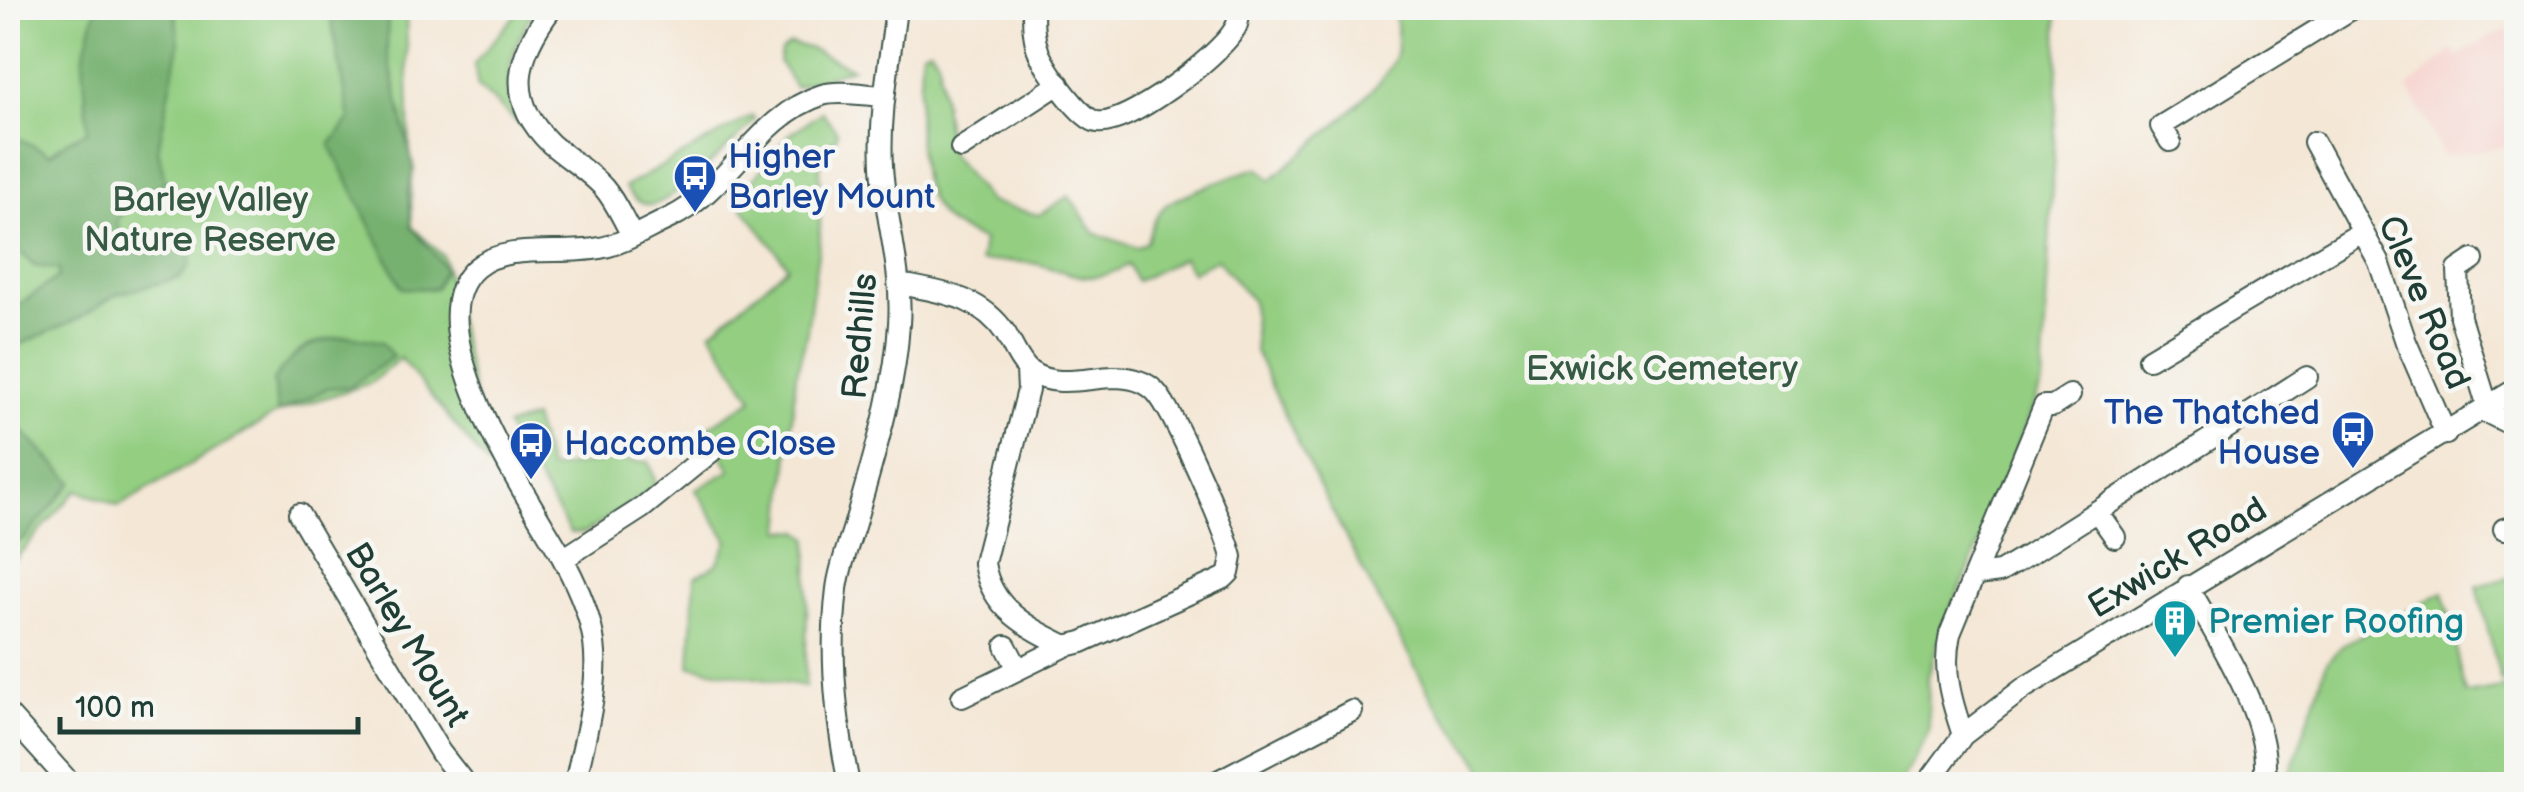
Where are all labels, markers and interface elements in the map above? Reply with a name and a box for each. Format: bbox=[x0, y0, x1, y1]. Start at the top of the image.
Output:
place label: Higher Barley Mount bbox=[728, 136, 935, 219]
bus stop icon: Higher Barley Mount bbox=[672, 153, 718, 214]
park label: Barley Valley Nature Reserve bbox=[84, 179, 336, 262]
street label: Cleve Road bbox=[2368, 209, 2479, 396]
street label: Redhills bbox=[834, 271, 887, 401]
park label: Exwick Cemetery bbox=[1526, 348, 1798, 391]
place label: The Thatched House bbox=[2104, 392, 2320, 475]
bus stop icon: The Thatched House bbox=[2330, 409, 2376, 470]
bus stop icon: Haccombe Close bbox=[508, 420, 554, 481]
place label: Haccombe Close bbox=[564, 423, 836, 466]
street label: Exwick Road bbox=[2081, 488, 2275, 628]
street label: Barley Mount bbox=[335, 535, 479, 735]
building icon: Premier Roofing bbox=[2152, 598, 2198, 659]
place label: Premier Roofing bbox=[2208, 601, 2464, 644]
scale bar bbox=[60, 672, 358, 734]
text: 100 m bbox=[75, 690, 155, 726]

